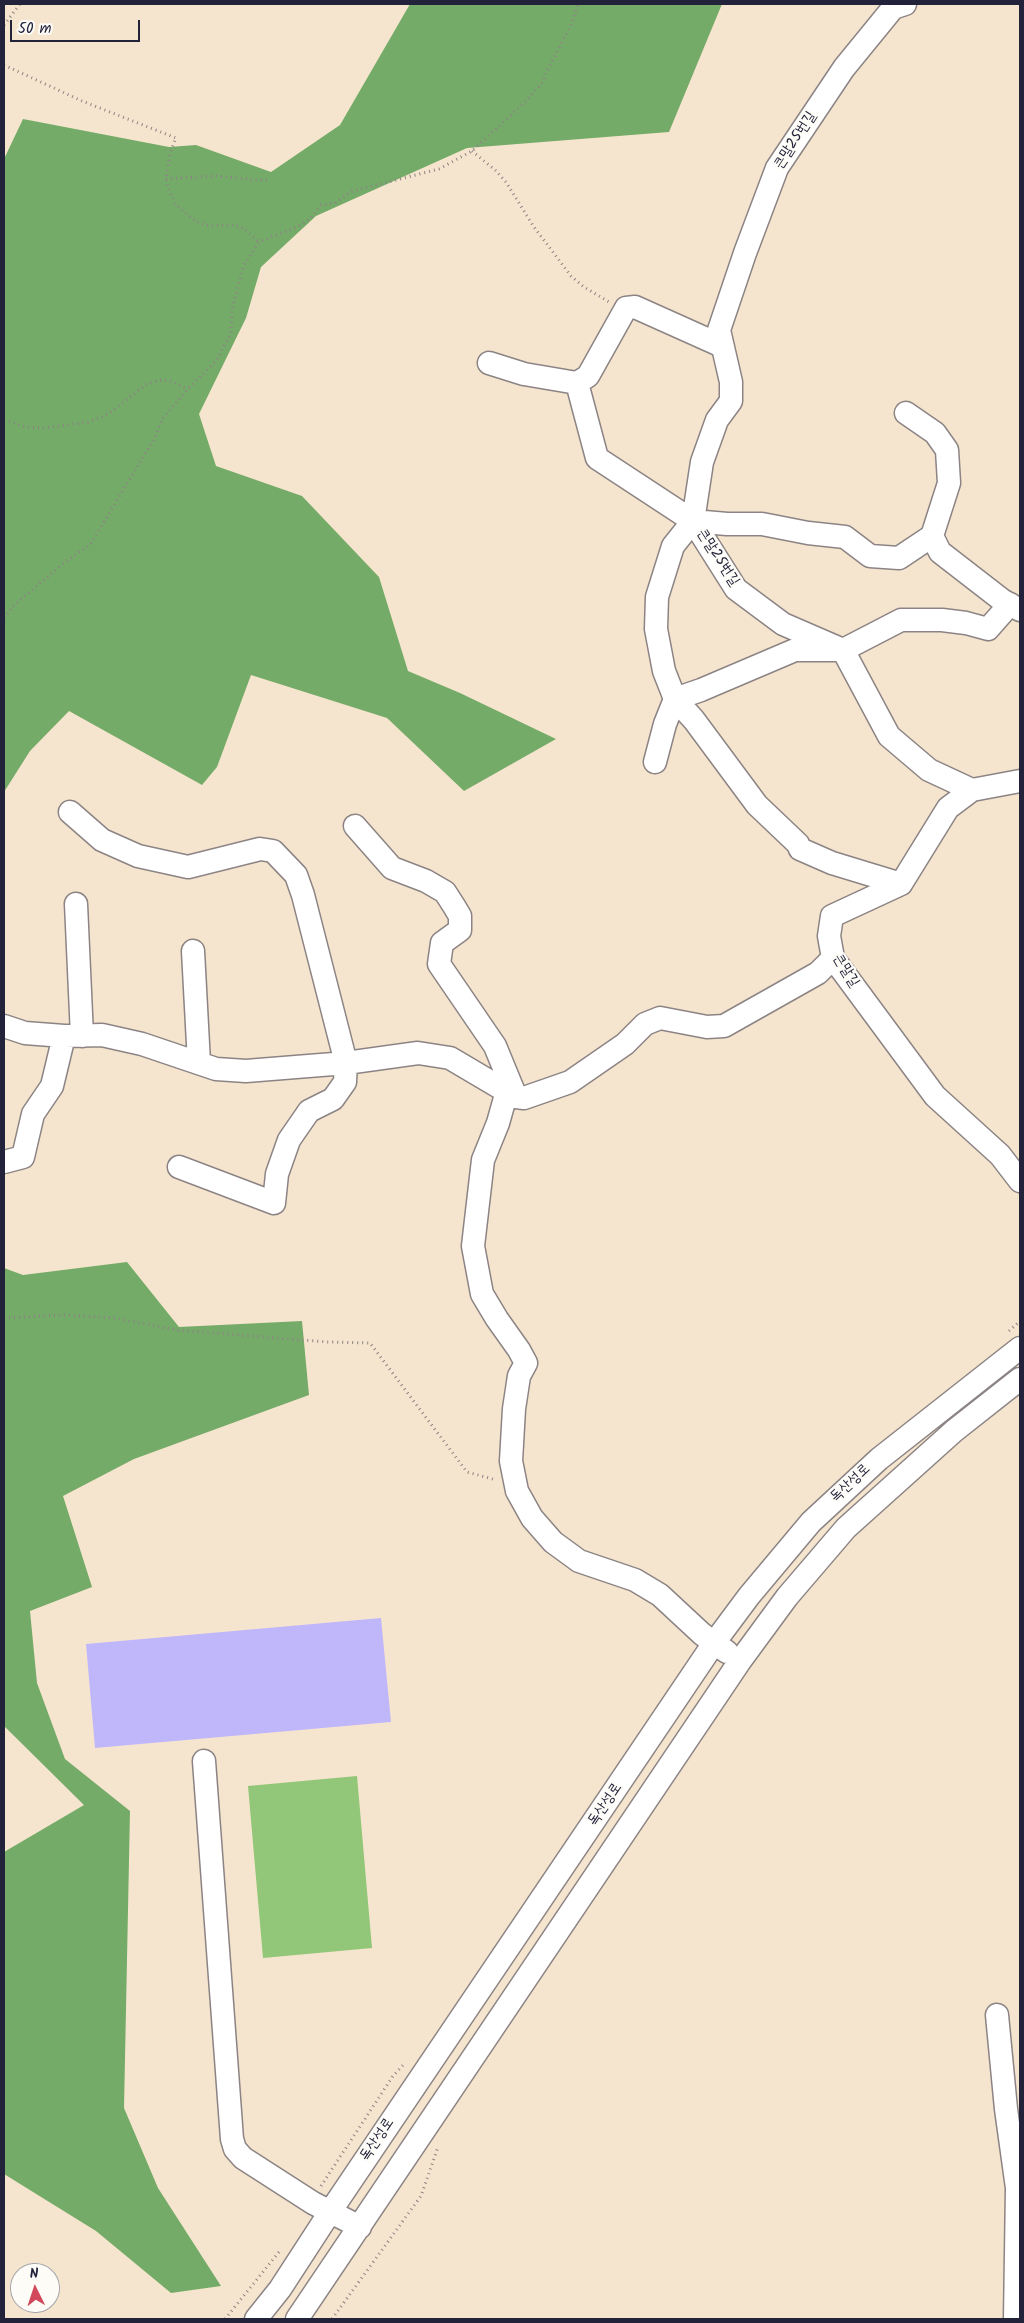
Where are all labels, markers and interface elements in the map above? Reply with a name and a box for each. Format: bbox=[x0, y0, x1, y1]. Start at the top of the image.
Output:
scale bar bbox=[12, 10, 142, 42]
text: 50 m bbox=[18, 17, 52, 41]
street label: 큰말25번길 bbox=[771, 109, 821, 173]
street label: 큰말25번길 bbox=[692, 526, 742, 590]
street label: 큰말길 bbox=[828, 951, 862, 991]
street label: 독산성로 bbox=[827, 1461, 875, 1507]
street label: 독산성로 bbox=[585, 1780, 627, 1830]
street label: 독산성로 bbox=[357, 2115, 399, 2165]
north arrow bbox=[10, 2263, 60, 2313]
text: N bbox=[29, 2263, 39, 2285]

